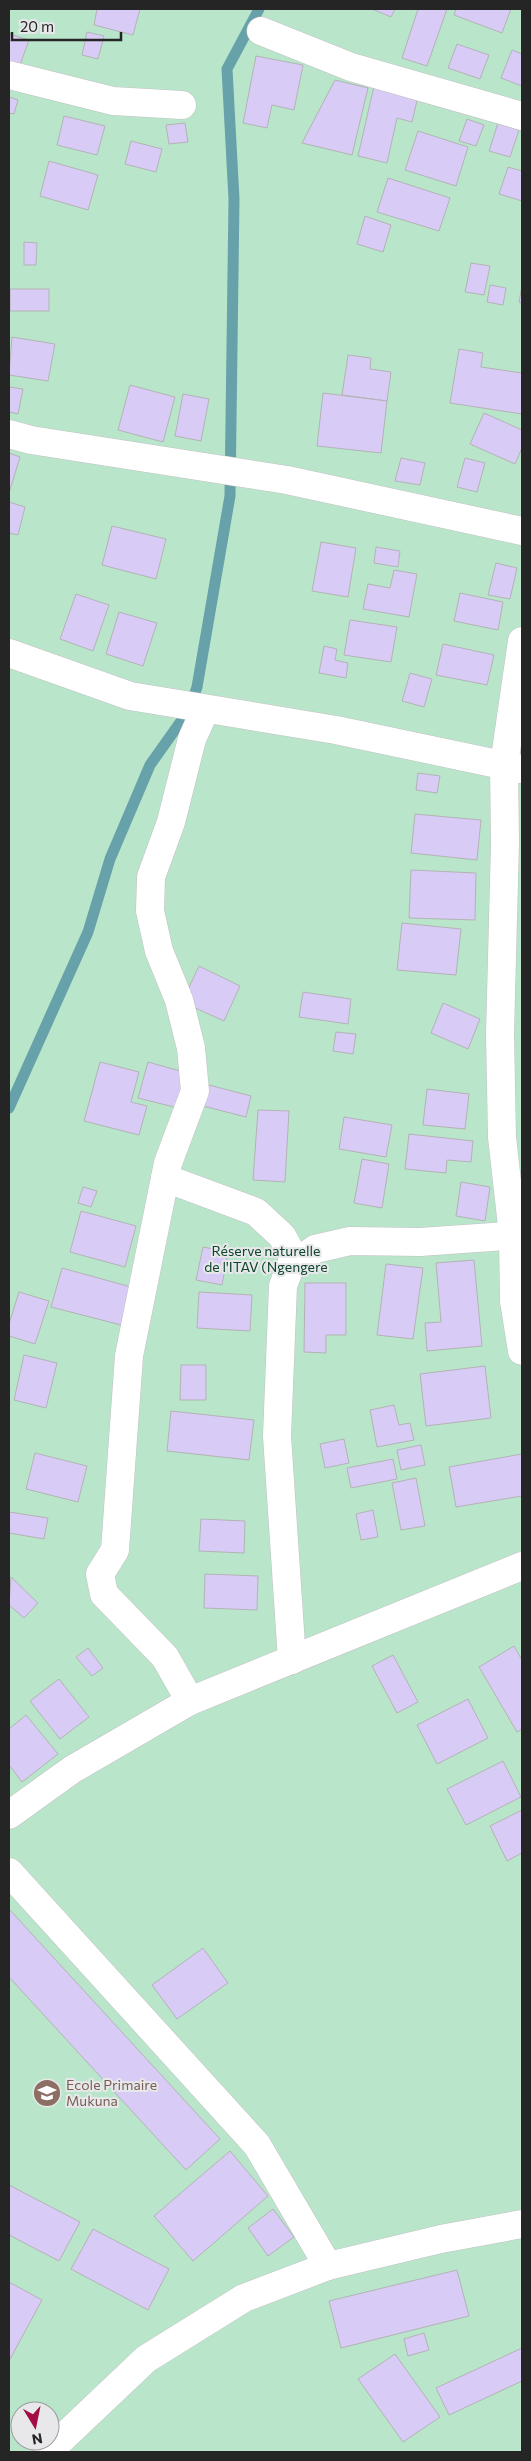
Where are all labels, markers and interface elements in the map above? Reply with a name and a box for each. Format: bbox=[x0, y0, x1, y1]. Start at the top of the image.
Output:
scale bar bbox=[12, 10, 121, 42]
text: 20 m bbox=[20, 17, 54, 35]
park label: Réserve naturelle de l'ITAV (Ngengere bbox=[204, 1242, 328, 1275]
place label: Ecole Primaire Mukuna bbox=[66, 2076, 157, 2109]
school or university icon: Ecole Primaire Mukuna bbox=[32, 2078, 62, 2108]
north arrow bbox=[10, 2401, 60, 2451]
text: N bbox=[31, 2430, 44, 2449]

